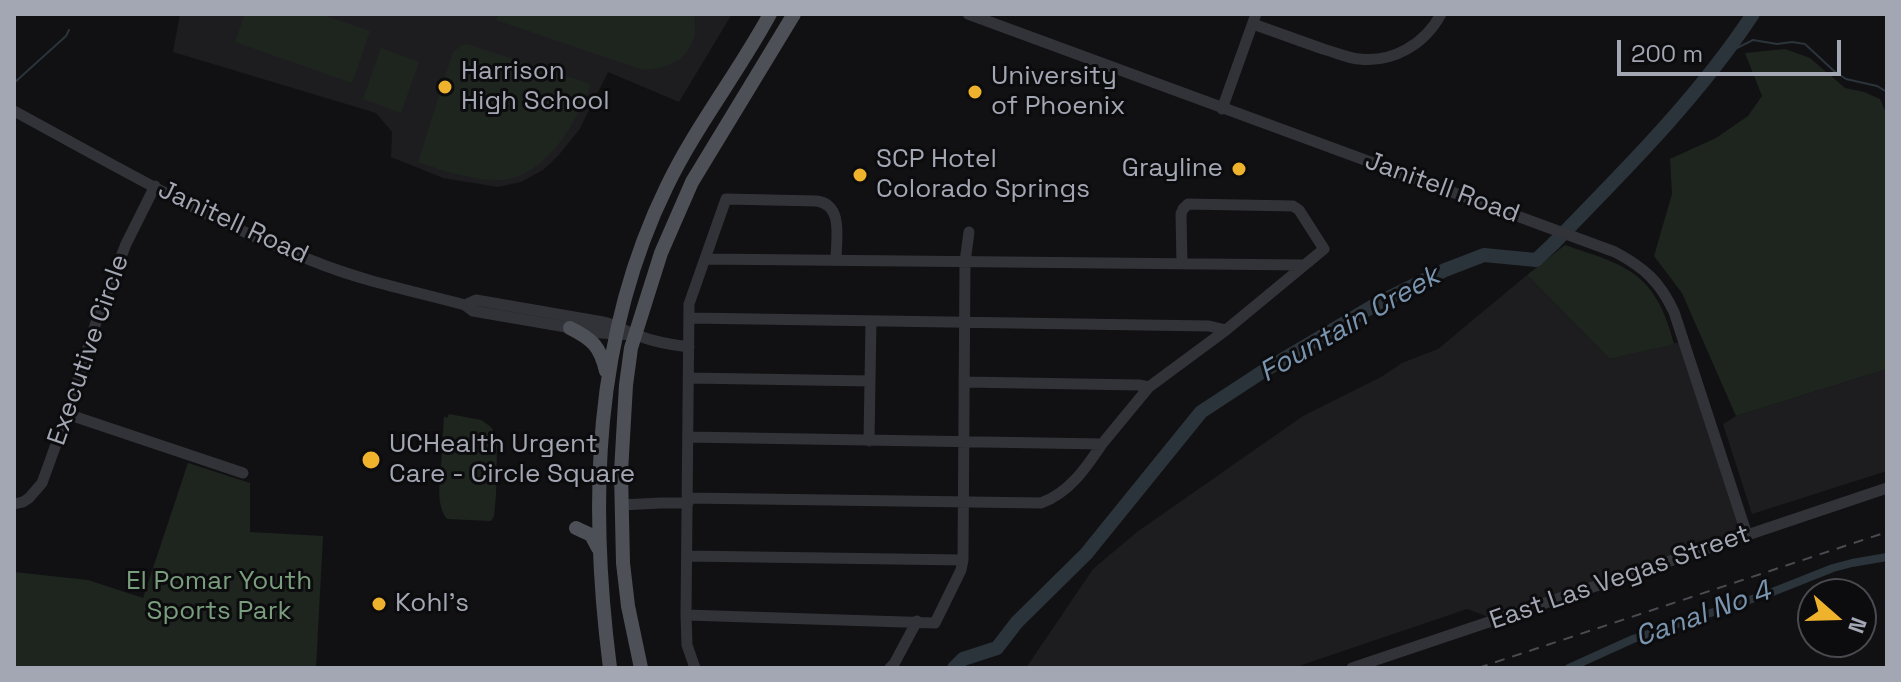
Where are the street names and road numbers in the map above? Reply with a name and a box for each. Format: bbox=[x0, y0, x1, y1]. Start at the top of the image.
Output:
street label: Janitell Road bbox=[1360, 146, 1524, 230]
street label: Janitell Road bbox=[153, 175, 313, 271]
street label: Executive Circle bbox=[42, 251, 136, 449]
street label: East Las Vegas Street bbox=[1486, 519, 1754, 637]

